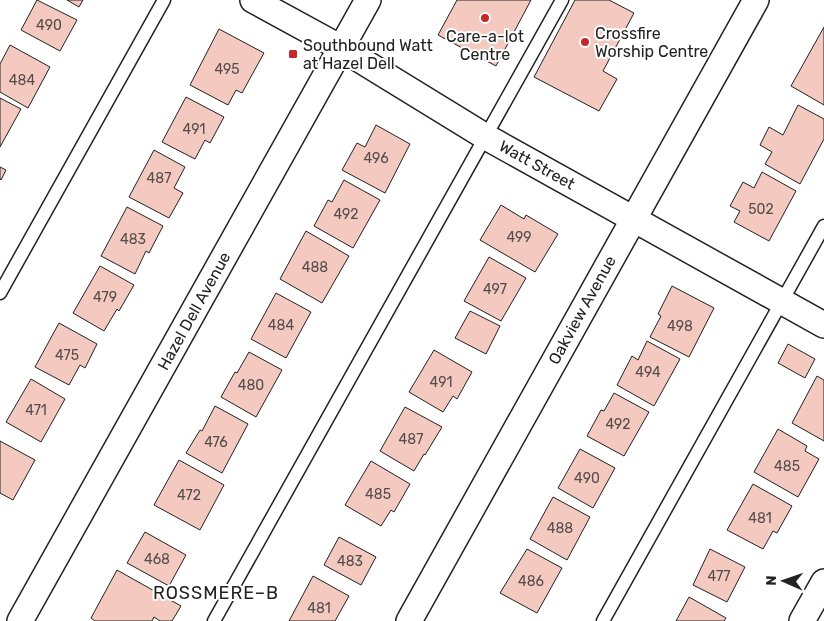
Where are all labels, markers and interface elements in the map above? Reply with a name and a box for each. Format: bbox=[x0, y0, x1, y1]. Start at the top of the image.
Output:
marker: Care-a-lot Centre bbox=[479, 12, 491, 24]
house number: 490 bbox=[36, 17, 62, 34]
place label: Crossfire Worship Centre bbox=[595, 24, 708, 61]
place label: Care-a-lot Centre bbox=[446, 27, 524, 64]
place label: Southbound Watt at Hazel Dell bbox=[303, 36, 433, 73]
marker: Crossfire Worship Centre bbox=[579, 36, 591, 48]
marker: Southbound Watt at Hazel Dell bbox=[287, 48, 299, 60]
house number: 495 bbox=[214, 61, 240, 78]
house number: 484 bbox=[9, 72, 35, 89]
house number: 491 bbox=[183, 121, 205, 138]
street label: Watt Street bbox=[496, 136, 578, 194]
house number: 496 bbox=[363, 150, 389, 167]
house number: 487 bbox=[147, 170, 171, 187]
house number: 502 bbox=[748, 201, 774, 218]
house number: 492 bbox=[333, 206, 359, 223]
house number: 499 bbox=[506, 229, 532, 246]
house number: 483 bbox=[120, 231, 146, 248]
street label: Hazel Dell Avenue bbox=[154, 248, 234, 373]
street label: Oakview Avenue bbox=[544, 252, 620, 368]
house number: 488 bbox=[302, 259, 328, 276]
house number: 497 bbox=[483, 281, 507, 298]
house number: 479 bbox=[93, 289, 117, 306]
house number: 484 bbox=[268, 317, 294, 334]
house number: 498 bbox=[667, 318, 693, 335]
house number: 475 bbox=[55, 347, 79, 364]
house number: 494 bbox=[635, 364, 661, 381]
house number: 491 bbox=[430, 374, 452, 391]
house number: 480 bbox=[238, 377, 264, 394]
house number: 471 bbox=[25, 402, 47, 419]
house number: 492 bbox=[605, 416, 631, 433]
house number: 487 bbox=[399, 431, 423, 448]
house number: 476 bbox=[204, 434, 228, 451]
house number: 485 bbox=[774, 458, 800, 475]
house number: 490 bbox=[574, 470, 600, 487]
house number: 485 bbox=[365, 486, 391, 503]
house number: 472 bbox=[177, 487, 201, 504]
house number: 481 bbox=[748, 510, 772, 527]
house number: 488 bbox=[547, 520, 573, 537]
house number: 468 bbox=[144, 551, 170, 568]
house number: 483 bbox=[337, 553, 363, 570]
north arrow bbox=[759, 556, 809, 606]
house number: 477 bbox=[708, 568, 730, 585]
house number: 486 bbox=[518, 573, 544, 590]
text: N bbox=[763, 575, 780, 586]
district label: ROSSMERE–B bbox=[153, 582, 279, 604]
house number: 481 bbox=[307, 600, 331, 617]

